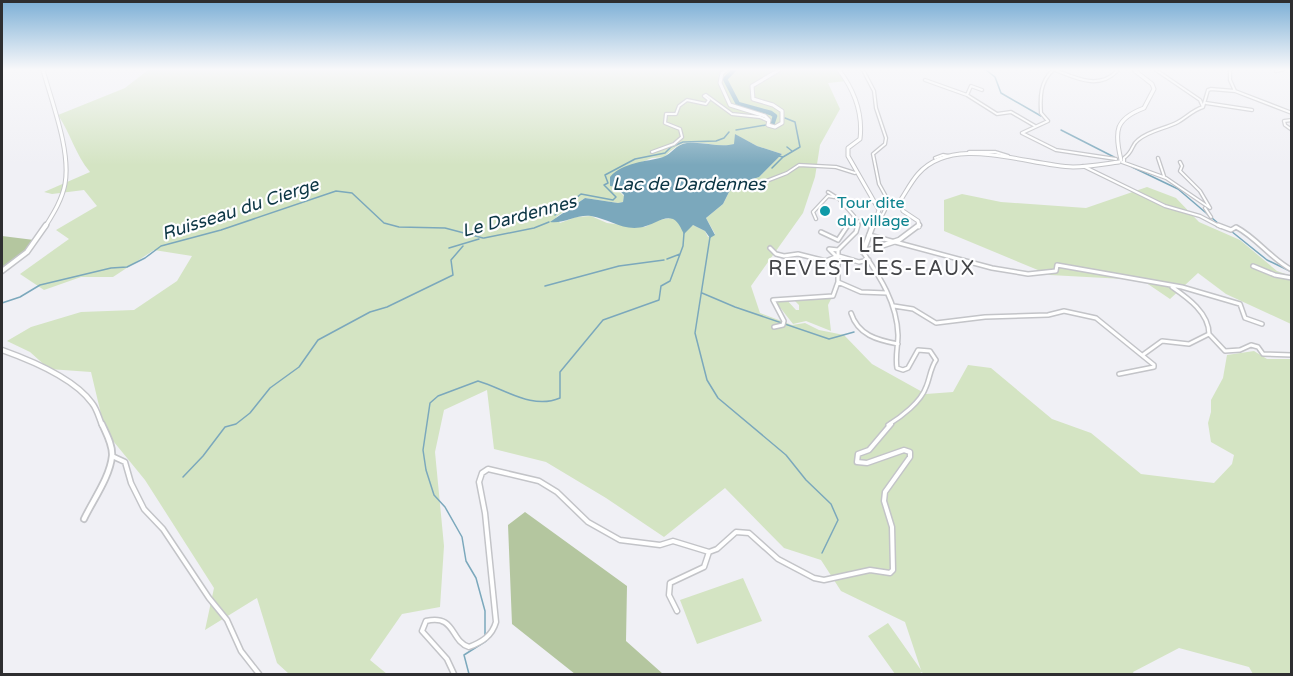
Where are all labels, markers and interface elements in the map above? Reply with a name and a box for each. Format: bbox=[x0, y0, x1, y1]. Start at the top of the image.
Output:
water label: Ruisseau du Cierge bbox=[159, 173, 322, 245]
water label: Lac de Dardennes bbox=[612, 173, 767, 195]
water label: Le Dardennes bbox=[459, 190, 580, 242]
place label: Tour dite du village bbox=[837, 193, 910, 231]
marker: Tour dite du village bbox=[818, 204, 832, 218]
district label: LE REVEST-LES-EAUX bbox=[768, 234, 976, 281]

